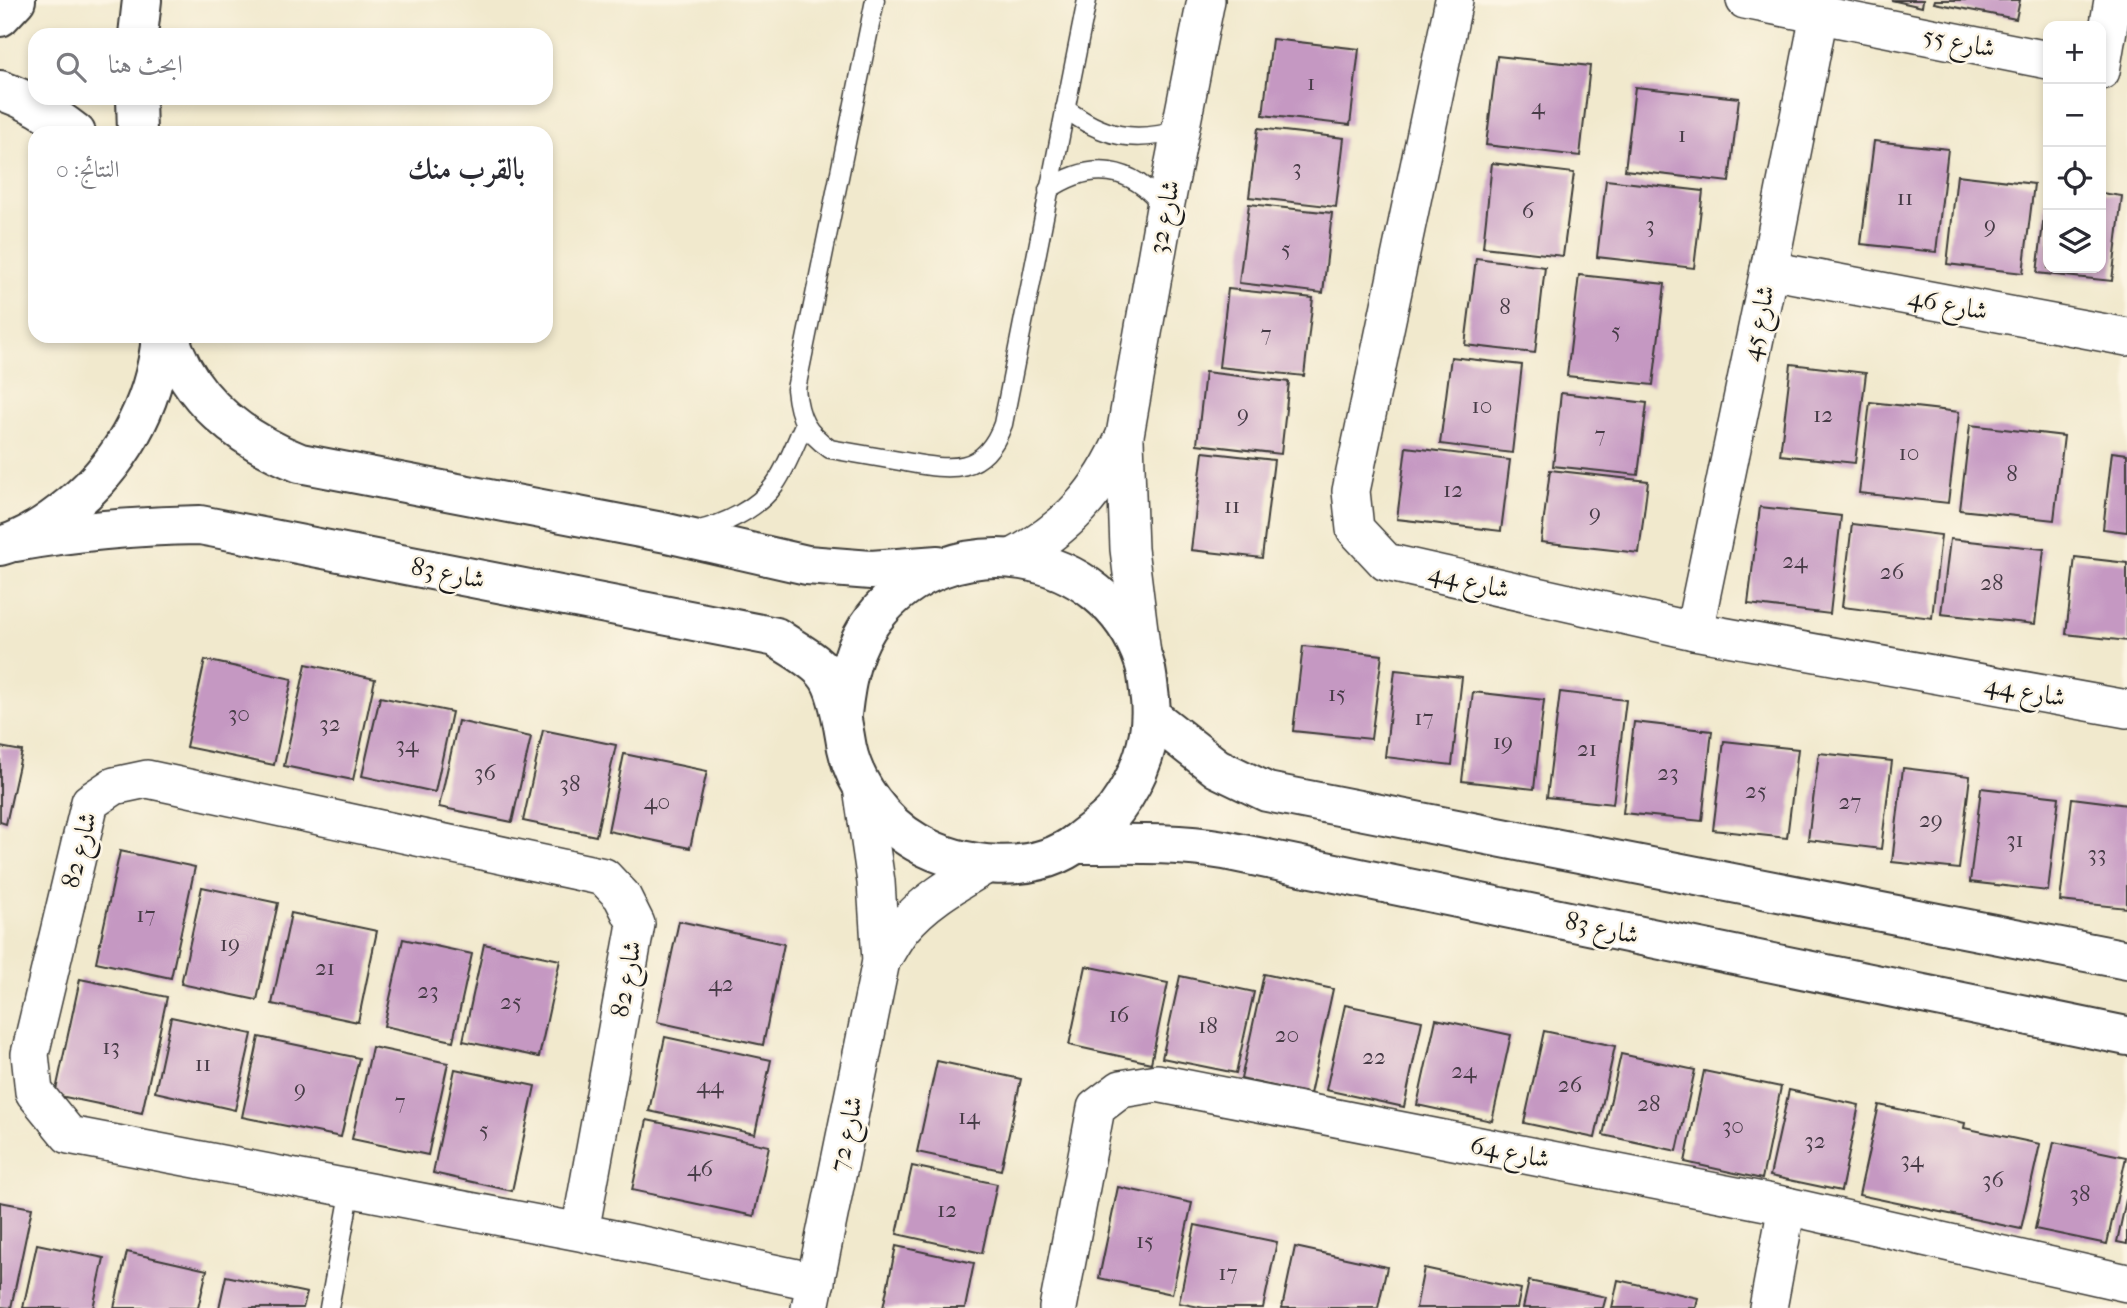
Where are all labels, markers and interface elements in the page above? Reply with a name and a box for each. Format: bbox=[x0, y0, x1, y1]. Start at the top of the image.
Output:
street label: شارع 55 bbox=[1919, 20, 1998, 70]
map controls bbox=[2043, 21, 2106, 273]
button: + bbox=[2043, 21, 2106, 84]
search box bbox=[28, 28, 553, 105]
icon: search bbox=[52, 48, 90, 86]
text: ابحث هنا bbox=[108, 49, 183, 80]
house number: 1 bbox=[1307, 69, 1315, 96]
button: − bbox=[2043, 84, 2106, 147]
house number: 4 bbox=[1531, 93, 1546, 120]
house number: 1 bbox=[1678, 121, 1686, 148]
button: locate bbox=[2043, 147, 2106, 210]
text: بالقرب منك bbox=[408, 152, 525, 187]
house number: 3 bbox=[1292, 154, 1302, 181]
text: النتائج: 0 bbox=[56, 156, 120, 183]
street label: شارع 32 bbox=[1142, 177, 1192, 258]
house number: 11 bbox=[1897, 184, 1913, 211]
house number: 6 bbox=[1522, 197, 1535, 224]
button: layers bbox=[2043, 210, 2106, 273]
house number: 3 bbox=[1645, 211, 1655, 238]
house number: 9 bbox=[1984, 211, 1996, 238]
house number: 5 bbox=[1281, 235, 1291, 262]
street label: شارع 46 bbox=[1905, 281, 1990, 333]
street label: شارع 45 bbox=[1735, 282, 1787, 365]
house number: 8 bbox=[1499, 293, 1511, 320]
house number: 5 bbox=[1611, 317, 1621, 344]
house number: 7 bbox=[1260, 320, 1272, 347]
house number: 10 bbox=[1472, 392, 1492, 419]
house number: 9 bbox=[1237, 400, 1249, 427]
house number: 12 bbox=[1813, 401, 1833, 428]
house number: 7 bbox=[1594, 421, 1606, 448]
house number: 10 bbox=[1899, 439, 1919, 466]
house number: 8 bbox=[2006, 460, 2018, 487]
house number: 12 bbox=[1443, 476, 1463, 503]
house number: 11 bbox=[1224, 492, 1240, 519]
house number: 9 bbox=[1589, 499, 1601, 526]
house number: 24 bbox=[1782, 547, 1809, 574]
street label: شارع 83 bbox=[407, 551, 488, 601]
street label: شارع 44 bbox=[1424, 557, 1512, 611]
house number: 26 bbox=[1880, 558, 1905, 585]
house number: 28 bbox=[1980, 569, 2004, 596]
street label: شارع 44 bbox=[1981, 669, 2068, 719]
house number: 15 bbox=[1328, 680, 1346, 707]
house number: 30 bbox=[228, 700, 250, 727]
house number: 17 bbox=[1414, 704, 1434, 731]
house number: 32 bbox=[319, 710, 341, 737]
house number: 19 bbox=[1493, 728, 1513, 755]
house number: 34 bbox=[395, 731, 420, 758]
house number: 21 bbox=[1577, 735, 1597, 762]
house number: 36 bbox=[474, 759, 496, 786]
house number: 23 bbox=[1657, 759, 1679, 786]
house number: 38 bbox=[560, 770, 581, 797]
house number: 25 bbox=[1745, 777, 1767, 804]
house number: 40 bbox=[644, 788, 670, 815]
house number: 27 bbox=[1839, 788, 1861, 815]
house number: 29 bbox=[1919, 806, 1943, 833]
street label: شارع 82 bbox=[55, 809, 109, 893]
house number: 31 bbox=[2006, 826, 2024, 853]
house number: 33 bbox=[2088, 840, 2106, 867]
house number: 17 bbox=[136, 901, 156, 928]
street label: شارع 83 bbox=[1561, 905, 1642, 957]
house number: 19 bbox=[220, 930, 240, 957]
street label: شارع 82 bbox=[604, 938, 654, 1021]
house number: 21 bbox=[315, 954, 335, 981]
house number: 42 bbox=[708, 970, 734, 997]
house number: 23 bbox=[417, 977, 439, 1004]
house number: 25 bbox=[500, 988, 522, 1015]
house number: 16 bbox=[1109, 1001, 1130, 1028]
house number: 18 bbox=[1198, 1012, 1218, 1039]
house number: 20 bbox=[1275, 1021, 1299, 1048]
house number: 13 bbox=[102, 1033, 120, 1060]
house number: 22 bbox=[1362, 1043, 1386, 1070]
house number: 11 bbox=[195, 1050, 211, 1077]
house number: 24 bbox=[1451, 1057, 1478, 1084]
house number: 26 bbox=[1558, 1071, 1583, 1098]
house number: 44 bbox=[696, 1072, 725, 1099]
house number: 9 bbox=[294, 1075, 306, 1102]
house number: 7 bbox=[394, 1088, 406, 1115]
house number: 28 bbox=[1637, 1090, 1661, 1117]
street label: شارع 72 bbox=[823, 1093, 875, 1176]
house number: 14 bbox=[958, 1103, 981, 1130]
house number: 30 bbox=[1722, 1112, 1744, 1139]
house number: 5 bbox=[479, 1116, 489, 1143]
house number: 32 bbox=[1804, 1127, 1826, 1154]
street label: شارع 64 bbox=[1467, 1129, 1552, 1181]
house number: 34 bbox=[1900, 1146, 1925, 1173]
house number: 46 bbox=[687, 1155, 714, 1182]
house number: 36 bbox=[1982, 1166, 2004, 1193]
house number: 38 bbox=[2070, 1180, 2091, 1207]
house number: 12 bbox=[937, 1196, 957, 1223]
house number: 15 bbox=[1136, 1227, 1154, 1254]
house number: 17 bbox=[1218, 1259, 1238, 1286]

